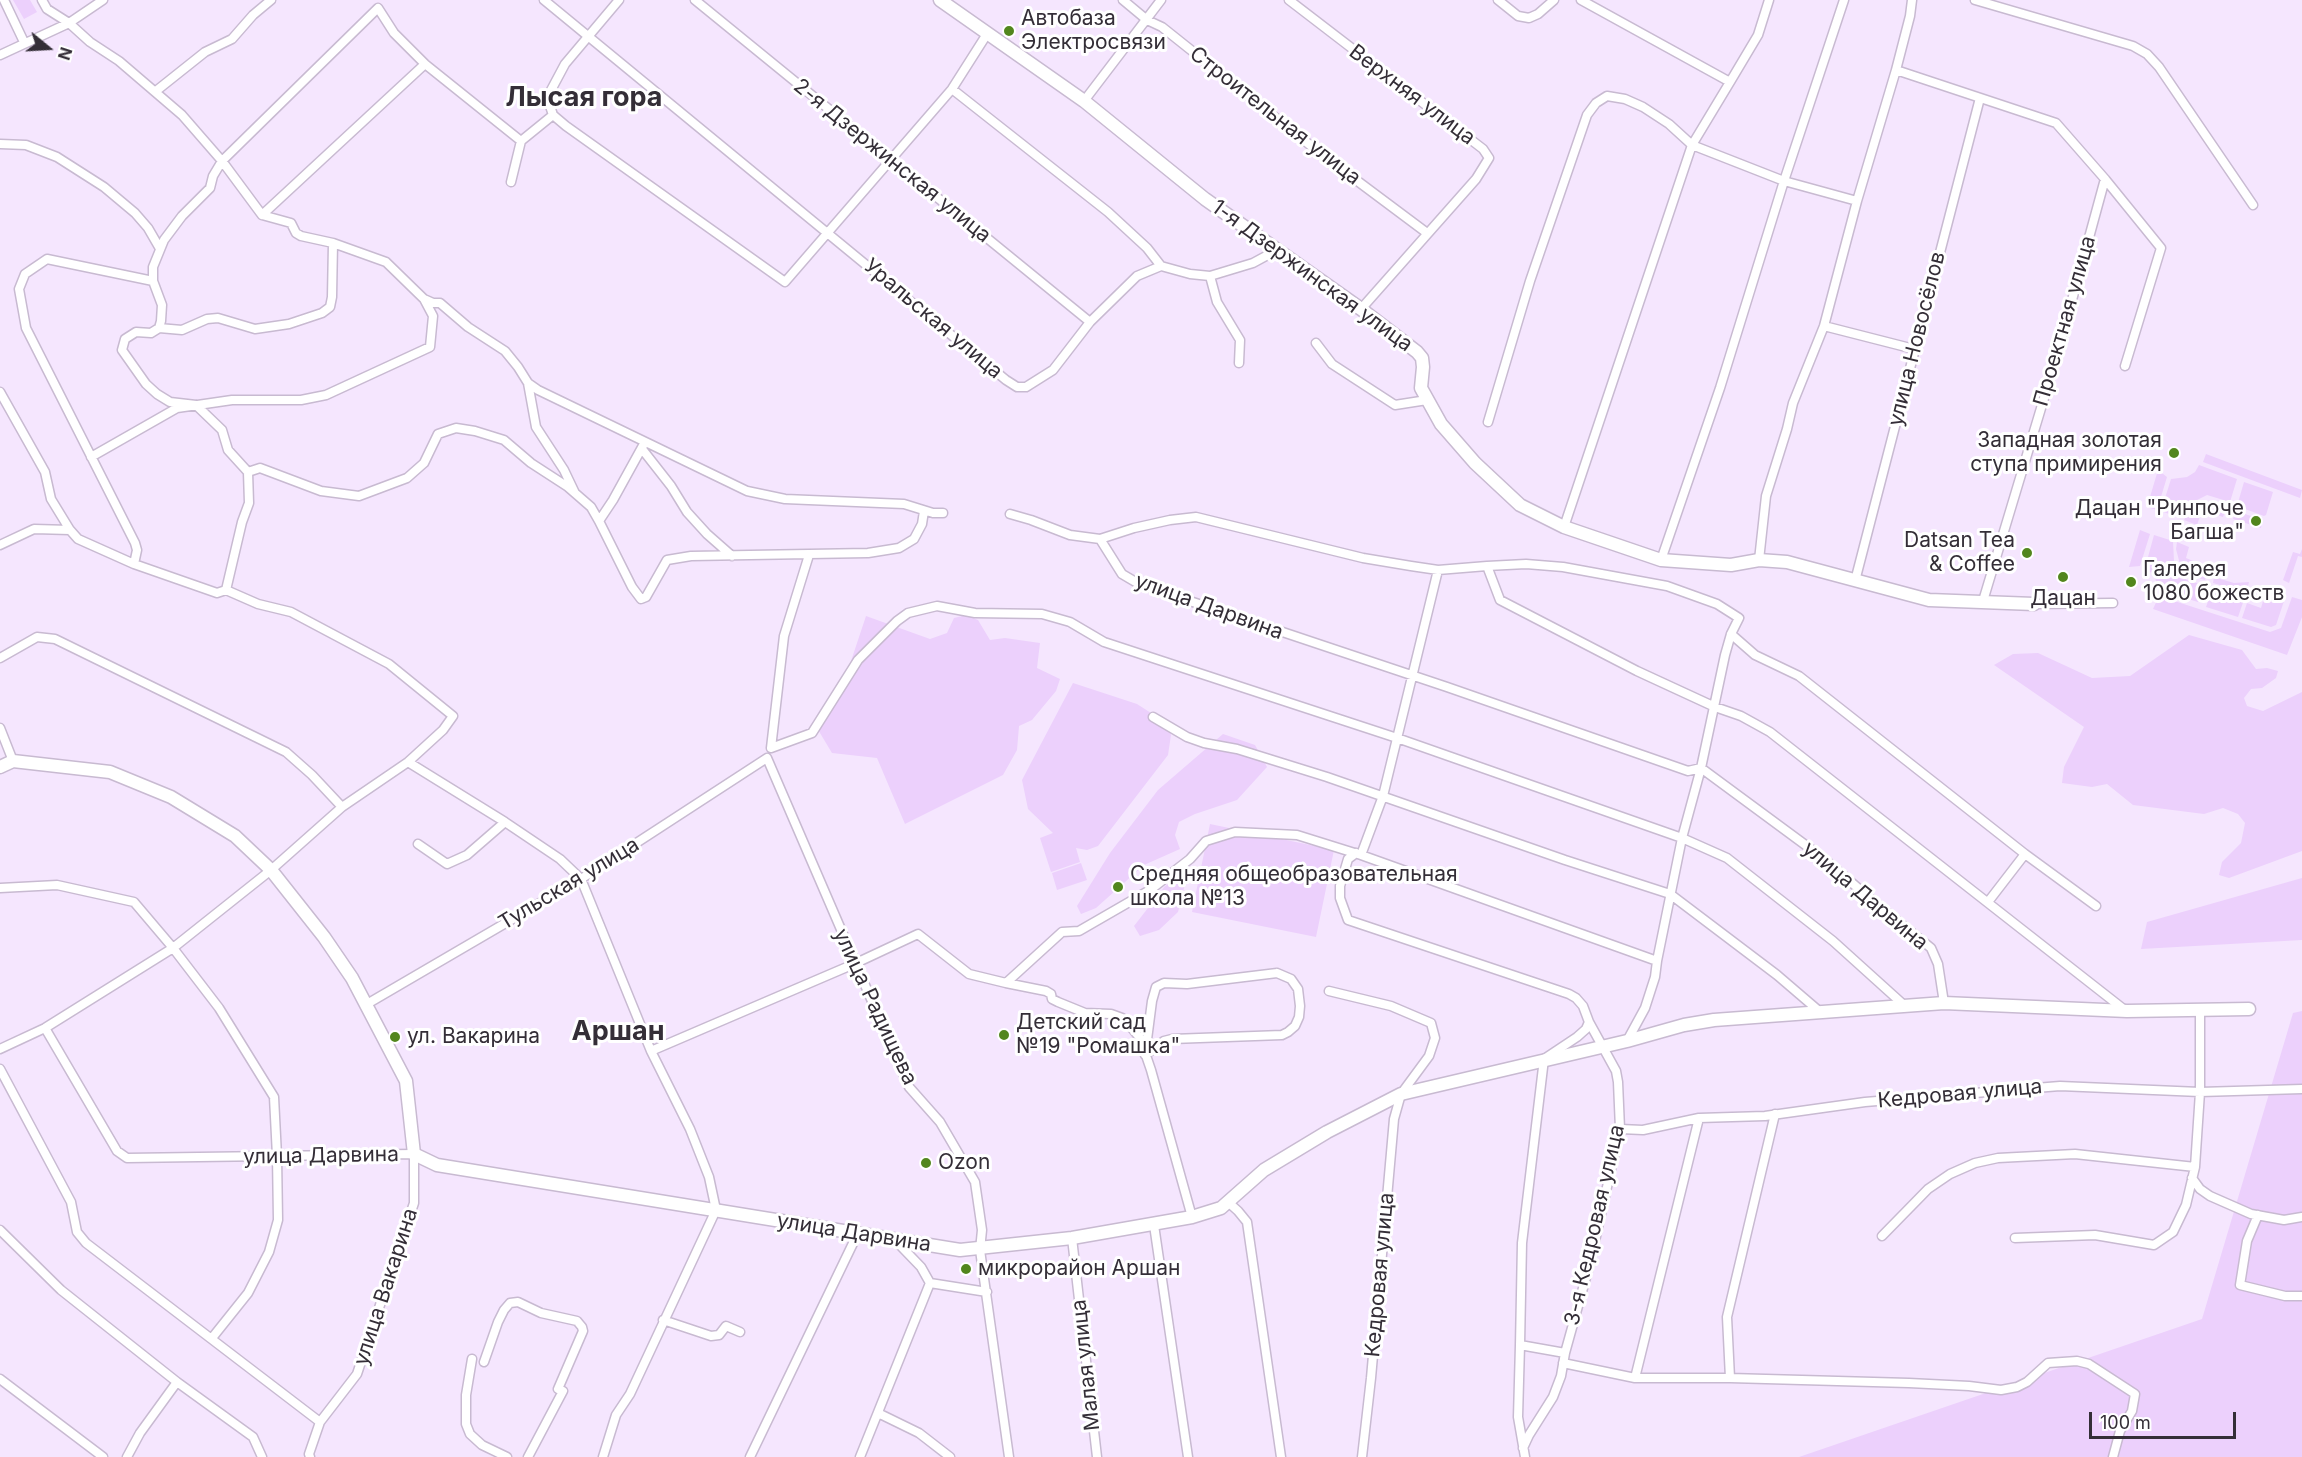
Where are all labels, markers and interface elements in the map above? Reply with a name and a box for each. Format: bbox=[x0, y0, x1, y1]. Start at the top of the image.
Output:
place label: Автобаза Электросвязи bbox=[1021, 6, 1166, 56]
north arrow bbox=[18, 18, 78, 78]
marker: Автобаза Электросвязи bbox=[1002, 24, 1016, 38]
street label: Верхняя улица bbox=[1344, 39, 1480, 151]
street label: Строительная улица bbox=[1184, 41, 1366, 191]
text: N bbox=[54, 45, 77, 62]
street label: 2-я Дзержинская улица bbox=[788, 74, 996, 248]
district label: Лысая гора bbox=[506, 82, 662, 114]
street label: 1-я Дзержинская улица bbox=[1207, 195, 1417, 357]
street label: Проектная улица bbox=[2029, 233, 2101, 409]
street label: улица Новосёлов bbox=[1883, 249, 1951, 429]
street label: Уральская улица bbox=[858, 254, 1008, 384]
place label: Западная золотая ступа примирения bbox=[1970, 428, 2162, 478]
marker: Западная золотая ступа примирения bbox=[2167, 446, 2181, 460]
place label: Дацан "Ринпоче Багша" bbox=[2075, 496, 2244, 546]
marker: Дацан "Ринпоче Багша" bbox=[2249, 514, 2263, 528]
place label: Datsan Tea & Coffee bbox=[1904, 528, 2015, 578]
marker: Datsan Tea & Coffee bbox=[2020, 546, 2034, 560]
place label: Галерея 1080 божеств bbox=[2143, 557, 2284, 607]
street label: улица Дарвина bbox=[1131, 568, 1287, 646]
marker: Дацан bbox=[2056, 570, 2070, 584]
marker: Галерея 1080 божеств bbox=[2124, 575, 2138, 589]
place label: Дацан bbox=[2030, 586, 2096, 612]
street label: Тульская улица bbox=[494, 832, 644, 936]
street label: улица Дарвина bbox=[1797, 836, 1933, 956]
place label: Средняя общеобразовательная школа №13 bbox=[1130, 862, 1458, 912]
marker: Средняя общеобразовательная школа №13 bbox=[1111, 880, 1125, 894]
street label: улица Радищева bbox=[828, 925, 922, 1089]
place label: Детский сад №19 "Ромашка" bbox=[1016, 1010, 1180, 1060]
district label: Аршан bbox=[572, 1016, 664, 1048]
place label: ул. Вакарина bbox=[407, 1024, 540, 1050]
marker: Детский сад №19 "Ромашка" bbox=[997, 1028, 1011, 1042]
marker: ул. Вакарина bbox=[388, 1030, 402, 1044]
street label: Кедровая улица bbox=[1877, 1074, 2043, 1114]
street label: 3-я Кедровая улица bbox=[1560, 1122, 1630, 1328]
street label: улица Дарвина bbox=[243, 1142, 399, 1170]
place label: Ozon bbox=[938, 1150, 990, 1176]
marker: Ozon bbox=[919, 1156, 933, 1170]
street label: Кедровая улица bbox=[1360, 1192, 1400, 1358]
street label: улица Вакарина bbox=[349, 1205, 423, 1369]
street label: улица Дарвина bbox=[775, 1208, 933, 1258]
place label: микрорайон Аршан bbox=[978, 1256, 1180, 1282]
marker: микрорайон Аршан bbox=[959, 1262, 973, 1276]
street label: Малая улица bbox=[1067, 1298, 1105, 1432]
scale bar bbox=[2092, 1400, 2239, 1438]
text: 100 m bbox=[2100, 1412, 2151, 1433]

